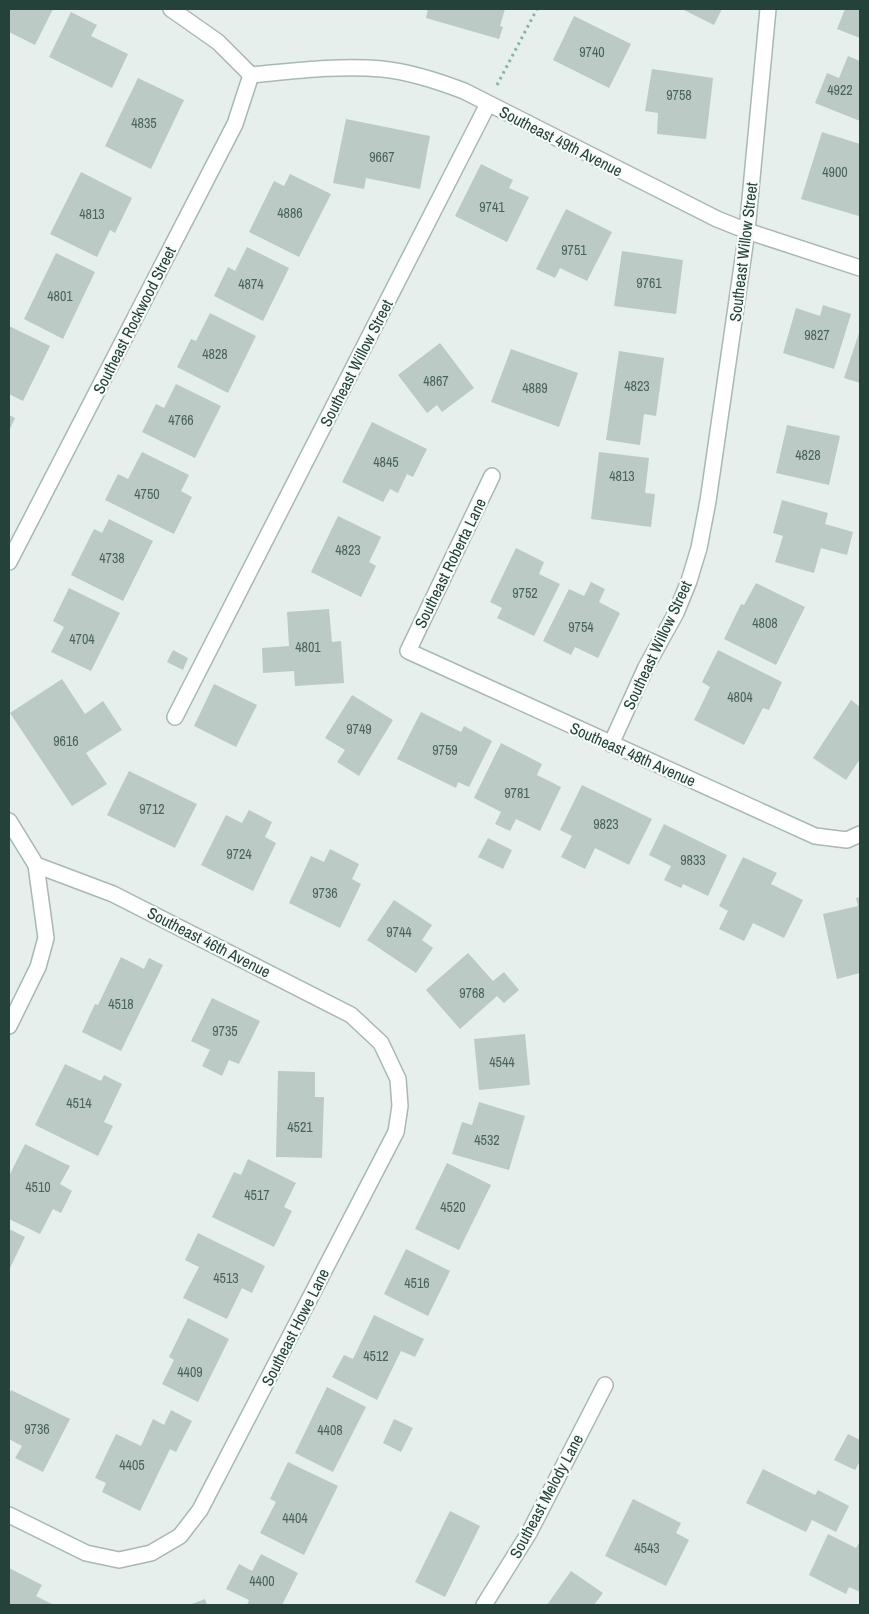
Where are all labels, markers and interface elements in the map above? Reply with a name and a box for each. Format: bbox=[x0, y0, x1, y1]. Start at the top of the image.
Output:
house number: 9740 bbox=[579, 43, 605, 61]
house number: 4922 bbox=[827, 81, 853, 99]
house number: 9758 bbox=[666, 86, 692, 104]
street label: Southeast 49th Avenue bbox=[496, 100, 626, 182]
house number: 4835 bbox=[131, 114, 157, 132]
house number: 9667 bbox=[369, 148, 395, 166]
house number: 4900 bbox=[822, 163, 848, 181]
street label: Southeast Willow Street bbox=[724, 181, 762, 323]
house number: 9741 bbox=[479, 198, 505, 216]
house number: 4886 bbox=[277, 204, 303, 222]
house number: 4813 bbox=[79, 205, 105, 223]
house number: 9751 bbox=[561, 241, 587, 259]
street label: Southeast Rockwood Street bbox=[87, 242, 181, 397]
house number: 9761 bbox=[636, 274, 662, 292]
house number: 4874 bbox=[238, 275, 264, 293]
house number: 4801 bbox=[47, 287, 73, 305]
street label: Southeast Willow Street bbox=[314, 295, 398, 430]
house number: 9827 bbox=[804, 326, 830, 344]
house number: 4828 bbox=[202, 345, 228, 363]
house number: 4867 bbox=[423, 372, 449, 390]
house number: 4823 bbox=[624, 377, 650, 395]
house number: 4889 bbox=[522, 379, 548, 397]
house number: 4766 bbox=[168, 411, 194, 429]
house number: 4828 bbox=[795, 446, 821, 464]
house number: 4845 bbox=[373, 453, 399, 471]
house number: 4813 bbox=[609, 467, 635, 485]
house number: 4750 bbox=[134, 485, 160, 503]
street label: Southeast Roberta Lane bbox=[409, 494, 491, 632]
house number: 4823 bbox=[335, 541, 361, 559]
house number: 4738 bbox=[99, 549, 125, 567]
street label: Southeast Willow Street bbox=[617, 577, 697, 713]
house number: 9752 bbox=[512, 584, 538, 602]
house number: 4808 bbox=[752, 614, 778, 632]
house number: 9754 bbox=[568, 618, 594, 636]
house number: 4704 bbox=[69, 630, 95, 648]
house number: 4801 bbox=[295, 638, 321, 656]
house number: 4804 bbox=[727, 688, 753, 706]
street label: Southeast 48th Avenue bbox=[567, 716, 699, 792]
house number: 9749 bbox=[346, 720, 372, 738]
house number: 9616 bbox=[53, 732, 79, 750]
house number: 9759 bbox=[432, 741, 458, 759]
house number: 9781 bbox=[504, 784, 530, 802]
house number: 9712 bbox=[139, 800, 165, 818]
house number: 9823 bbox=[593, 815, 619, 833]
house number: 9724 bbox=[226, 845, 252, 863]
house number: 9833 bbox=[680, 851, 706, 869]
house number: 9736 bbox=[312, 884, 338, 902]
street label: Southeast 46th Avenue bbox=[144, 901, 274, 983]
house number: 9744 bbox=[386, 923, 412, 941]
house number: 9768 bbox=[459, 984, 485, 1002]
house number: 4518 bbox=[108, 995, 134, 1013]
house number: 9735 bbox=[212, 1022, 238, 1040]
house number: 4544 bbox=[489, 1053, 515, 1071]
house number: 4514 bbox=[66, 1094, 92, 1112]
house number: 4521 bbox=[287, 1118, 313, 1136]
house number: 4532 bbox=[474, 1131, 500, 1149]
house number: 4510 bbox=[25, 1178, 51, 1196]
house number: 4517 bbox=[244, 1186, 270, 1204]
house number: 4520 bbox=[440, 1198, 466, 1216]
street label: Southeast Howe Lane bbox=[256, 1264, 334, 1390]
house number: 4513 bbox=[213, 1269, 239, 1287]
house number: 4516 bbox=[404, 1274, 430, 1292]
house number: 4512 bbox=[363, 1347, 389, 1365]
house number: 4409 bbox=[177, 1363, 203, 1381]
house number: 9736 bbox=[24, 1420, 50, 1438]
house number: 4408 bbox=[317, 1421, 343, 1439]
street label: Southeast Melody Lane bbox=[504, 1430, 588, 1562]
house number: 4405 bbox=[119, 1456, 145, 1474]
house number: 4404 bbox=[282, 1509, 308, 1527]
house number: 4543 bbox=[634, 1539, 660, 1557]
house number: 4400 bbox=[249, 1572, 275, 1590]

